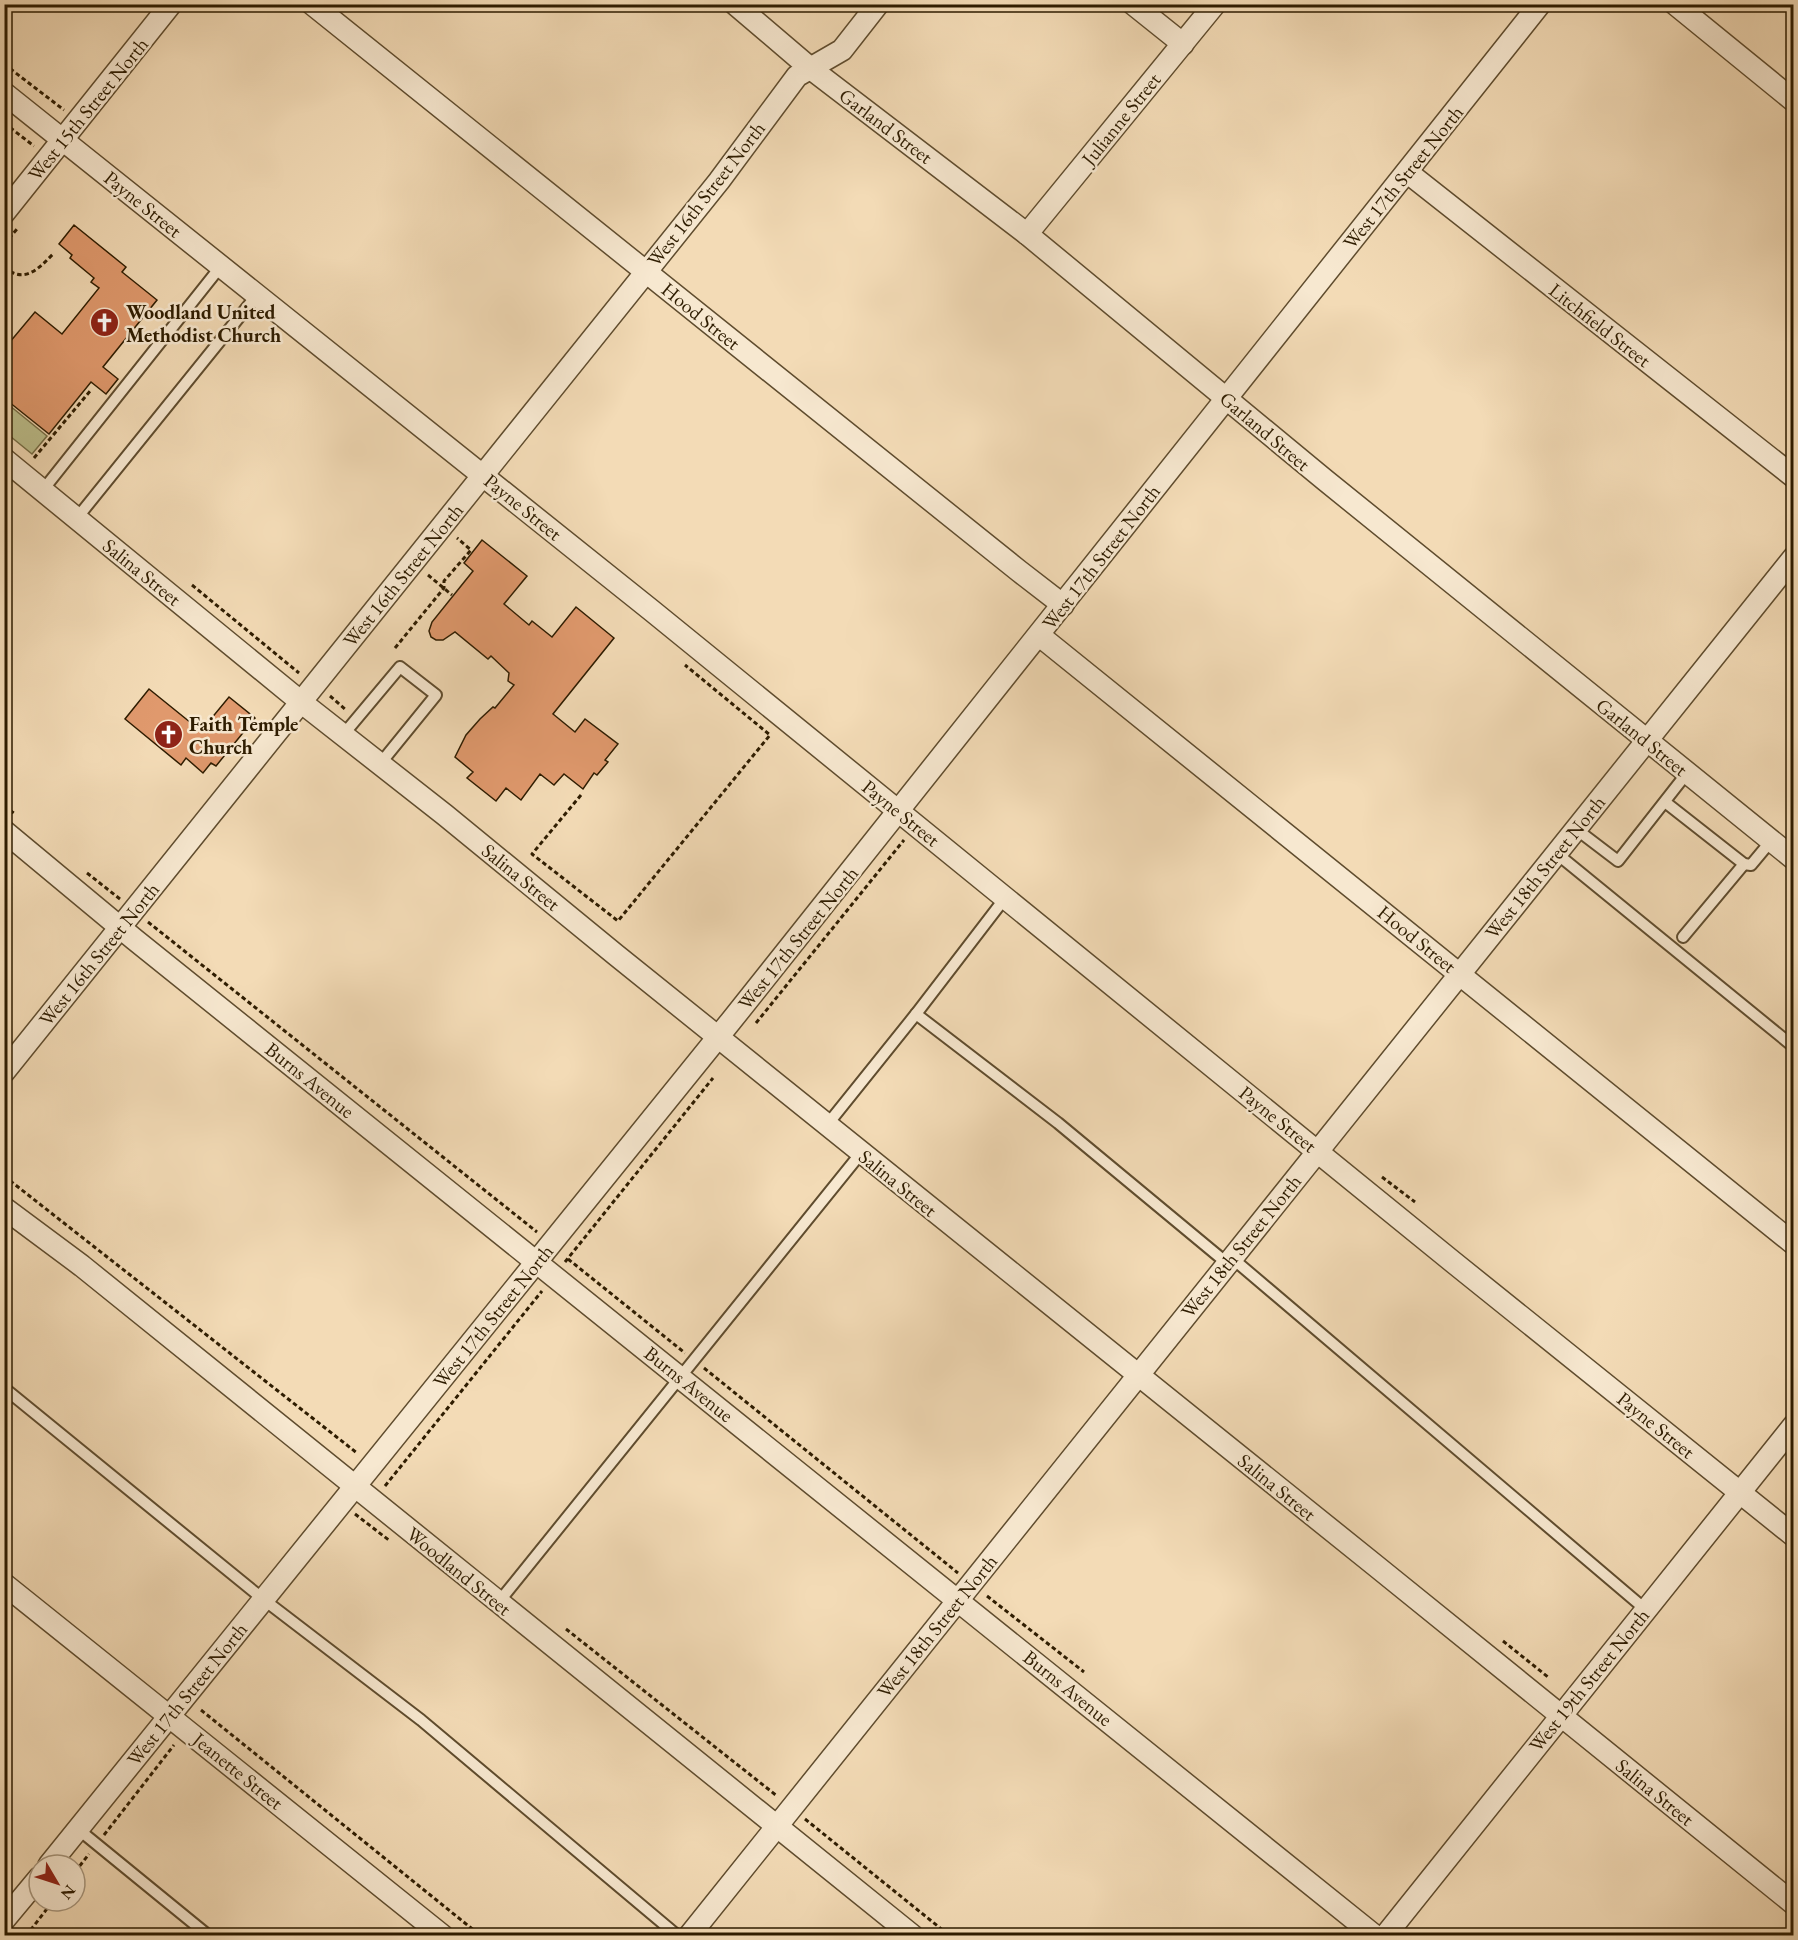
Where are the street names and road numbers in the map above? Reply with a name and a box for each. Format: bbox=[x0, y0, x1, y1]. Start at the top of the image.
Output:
street label: West 15th Street North bbox=[22, 32, 154, 186]
street label: Julianne Street bbox=[1074, 67, 1167, 172]
street label: Garland Street bbox=[834, 82, 939, 170]
street label: West 17th Street North bbox=[1337, 100, 1469, 254]
street label: West 16th Street North bbox=[641, 116, 771, 272]
street label: Payne Street bbox=[99, 165, 188, 244]
street label: Hood Street bbox=[656, 276, 746, 356]
street label: Litchfield Street bbox=[1544, 277, 1657, 373]
street label: Garland Street bbox=[1214, 385, 1316, 477]
street label: Payne Street bbox=[479, 468, 568, 547]
street label: West 17th Street North bbox=[1036, 479, 1166, 635]
street label: West 16th Street North bbox=[337, 498, 469, 652]
street label: Salina Street bbox=[97, 532, 187, 612]
street label: Garland Street bbox=[1591, 692, 1694, 782]
street label: Payne Street bbox=[857, 774, 946, 853]
street label: West 18th Street North bbox=[1479, 790, 1611, 944]
street label: Salina Street bbox=[476, 837, 566, 917]
street label: West 17th Street North bbox=[732, 861, 864, 1015]
street label: West 16th Street North bbox=[33, 877, 165, 1031]
street label: Hood Street bbox=[1372, 899, 1462, 979]
street label: Burns Avenue bbox=[260, 1036, 360, 1124]
street label: Payne Street bbox=[1234, 1080, 1323, 1159]
street label: Salina Street bbox=[853, 1143, 943, 1223]
street label: West 18th Street North bbox=[1175, 1169, 1307, 1323]
street label: West 17th Street North bbox=[427, 1239, 559, 1393]
street label: Burns Avenue bbox=[639, 1340, 739, 1428]
street label: Payne Street bbox=[1612, 1386, 1701, 1465]
street label: Salina Street bbox=[1232, 1447, 1322, 1527]
street label: Woodland Street bbox=[401, 1521, 517, 1622]
street label: West 18th Street North bbox=[871, 1549, 1003, 1703]
street label: West 19th Street North bbox=[1523, 1603, 1655, 1757]
street label: West 17th Street North bbox=[121, 1617, 253, 1771]
street label: Burns Avenue bbox=[1018, 1644, 1118, 1732]
street label: Jeanette Street bbox=[186, 1725, 289, 1816]
street label: Salina Street bbox=[1610, 1752, 1700, 1832]

